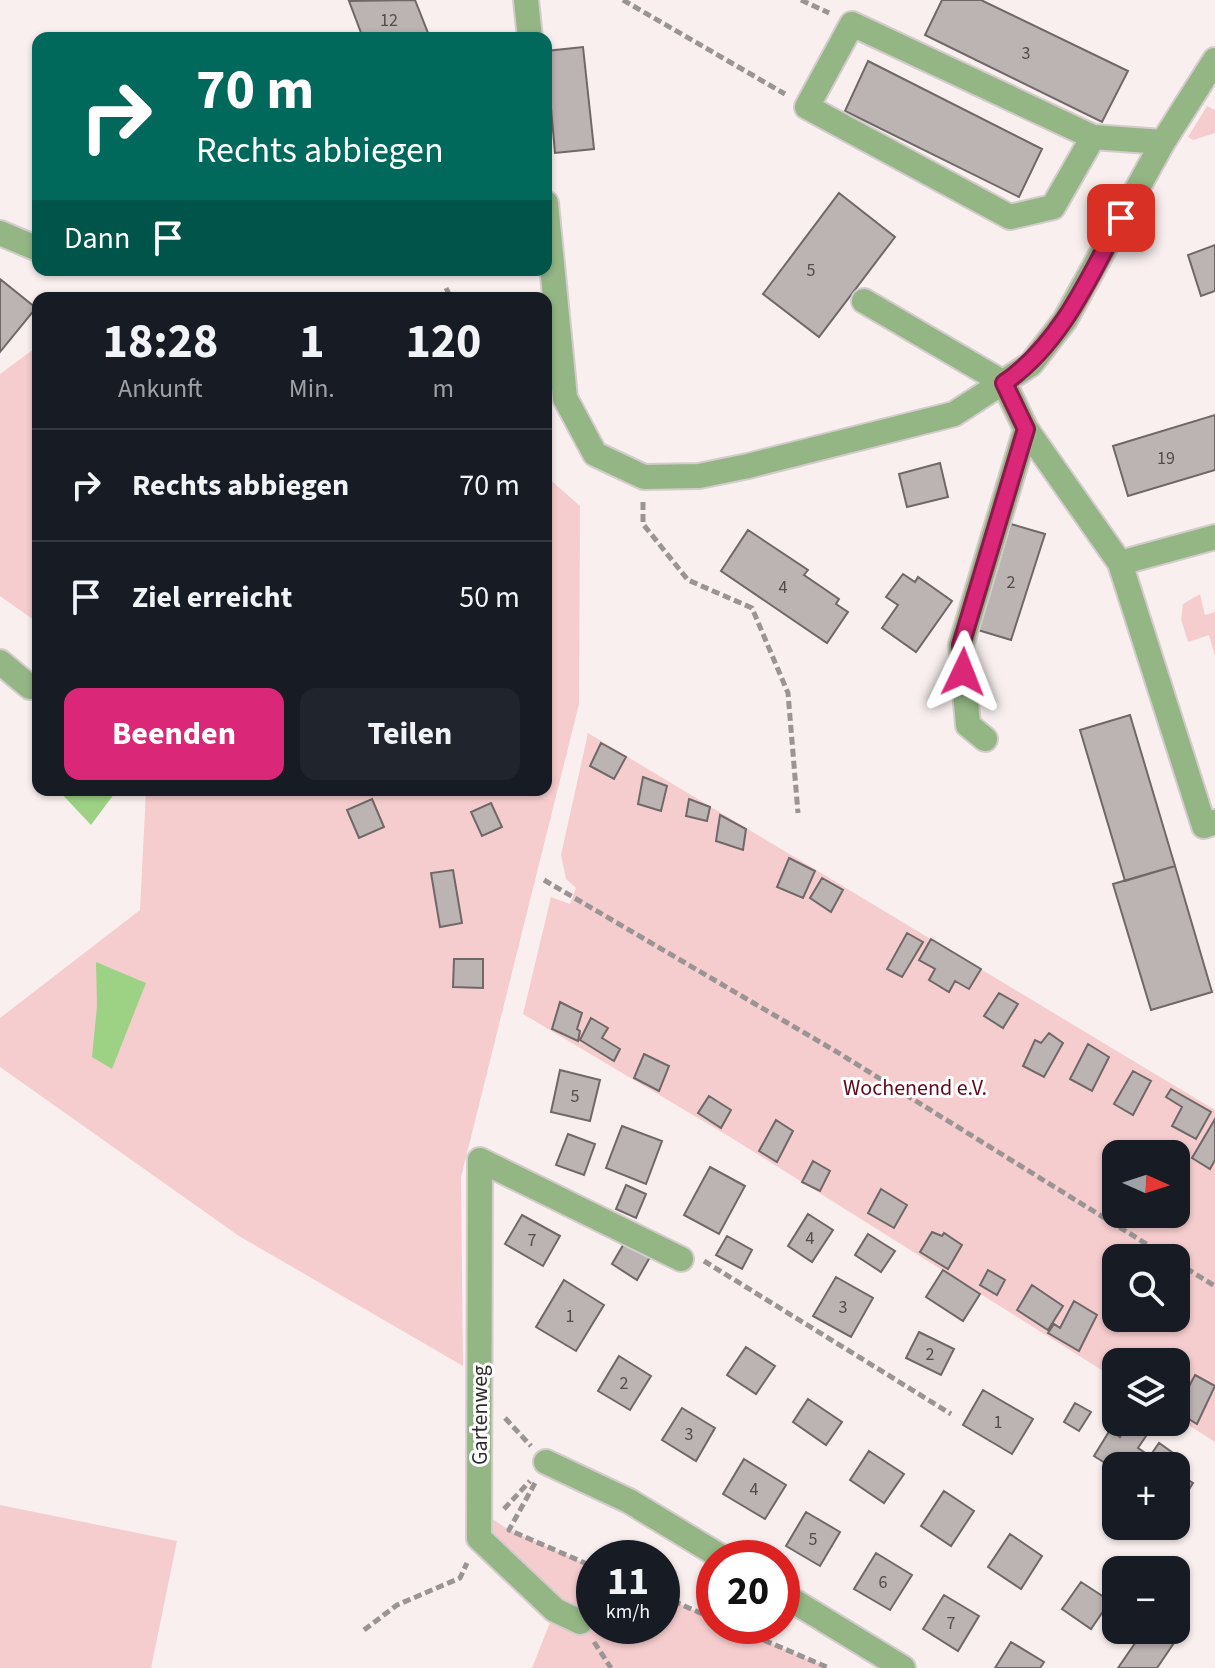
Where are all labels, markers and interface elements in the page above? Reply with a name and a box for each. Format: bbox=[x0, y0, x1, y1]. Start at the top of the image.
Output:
house number: 12 bbox=[380, 8, 398, 33]
house number: 3 bbox=[1022, 41, 1031, 66]
text: 70 m bbox=[196, 51, 314, 130]
icon: right bbox=[64, 64, 168, 168]
text: Rechts abbiegen bbox=[196, 125, 444, 176]
pin bbox=[1087, 184, 1155, 252]
icon: arrive bbox=[1099, 196, 1143, 240]
icon: arrive bbox=[146, 216, 190, 260]
text: Dann bbox=[64, 217, 130, 260]
house number: 5 bbox=[807, 258, 816, 283]
text: 18:28 bbox=[103, 308, 218, 376]
text: 1 bbox=[299, 308, 325, 376]
text: 120 bbox=[405, 308, 481, 376]
text: Ankunft bbox=[118, 370, 203, 407]
text: Min. bbox=[289, 370, 335, 407]
text: m bbox=[433, 370, 454, 407]
house number: 19 bbox=[1157, 446, 1175, 471]
icon: right bbox=[64, 463, 108, 507]
text: Rechts abbiegen bbox=[132, 464, 349, 507]
text: 70 m bbox=[459, 464, 520, 507]
house number: 2 bbox=[1007, 570, 1016, 595]
icon: arrive bbox=[64, 575, 108, 619]
house number: 4 bbox=[779, 575, 788, 600]
text: Ziel erreicht bbox=[132, 576, 292, 619]
text: 50 m bbox=[459, 576, 520, 619]
position arrow bbox=[921, 630, 1005, 714]
button: Beenden bbox=[64, 688, 284, 780]
button: Teilen bbox=[300, 688, 520, 780]
park label: Wochenend e.V. bbox=[843, 1072, 987, 1104]
house number: 5 bbox=[571, 1084, 580, 1109]
north arrow bbox=[1102, 1140, 1190, 1228]
map controls bbox=[1102, 1140, 1190, 1644]
house number: 4 bbox=[806, 1226, 815, 1251]
house number: 7 bbox=[528, 1228, 537, 1253]
button: search bbox=[1102, 1244, 1190, 1332]
house number: 3 bbox=[839, 1295, 848, 1320]
house number: 1 bbox=[566, 1304, 574, 1329]
house number: 2 bbox=[926, 1342, 935, 1367]
button: layers bbox=[1102, 1348, 1190, 1436]
street label: Gartenweg bbox=[464, 1365, 496, 1465]
house number: 2 bbox=[620, 1371, 629, 1396]
house number: 1 bbox=[994, 1410, 1002, 1435]
house number: 3 bbox=[685, 1422, 694, 1447]
button: + bbox=[1102, 1452, 1190, 1540]
house number: 4 bbox=[750, 1477, 759, 1502]
house number: 5 bbox=[809, 1527, 818, 1552]
speed limit sign: 20 bbox=[696, 1540, 800, 1644]
text: 11 bbox=[607, 1553, 649, 1610]
button: − bbox=[1102, 1556, 1190, 1644]
house number: 6 bbox=[879, 1570, 888, 1595]
text: km/h bbox=[606, 1598, 650, 1626]
house number: 7 bbox=[947, 1611, 956, 1636]

